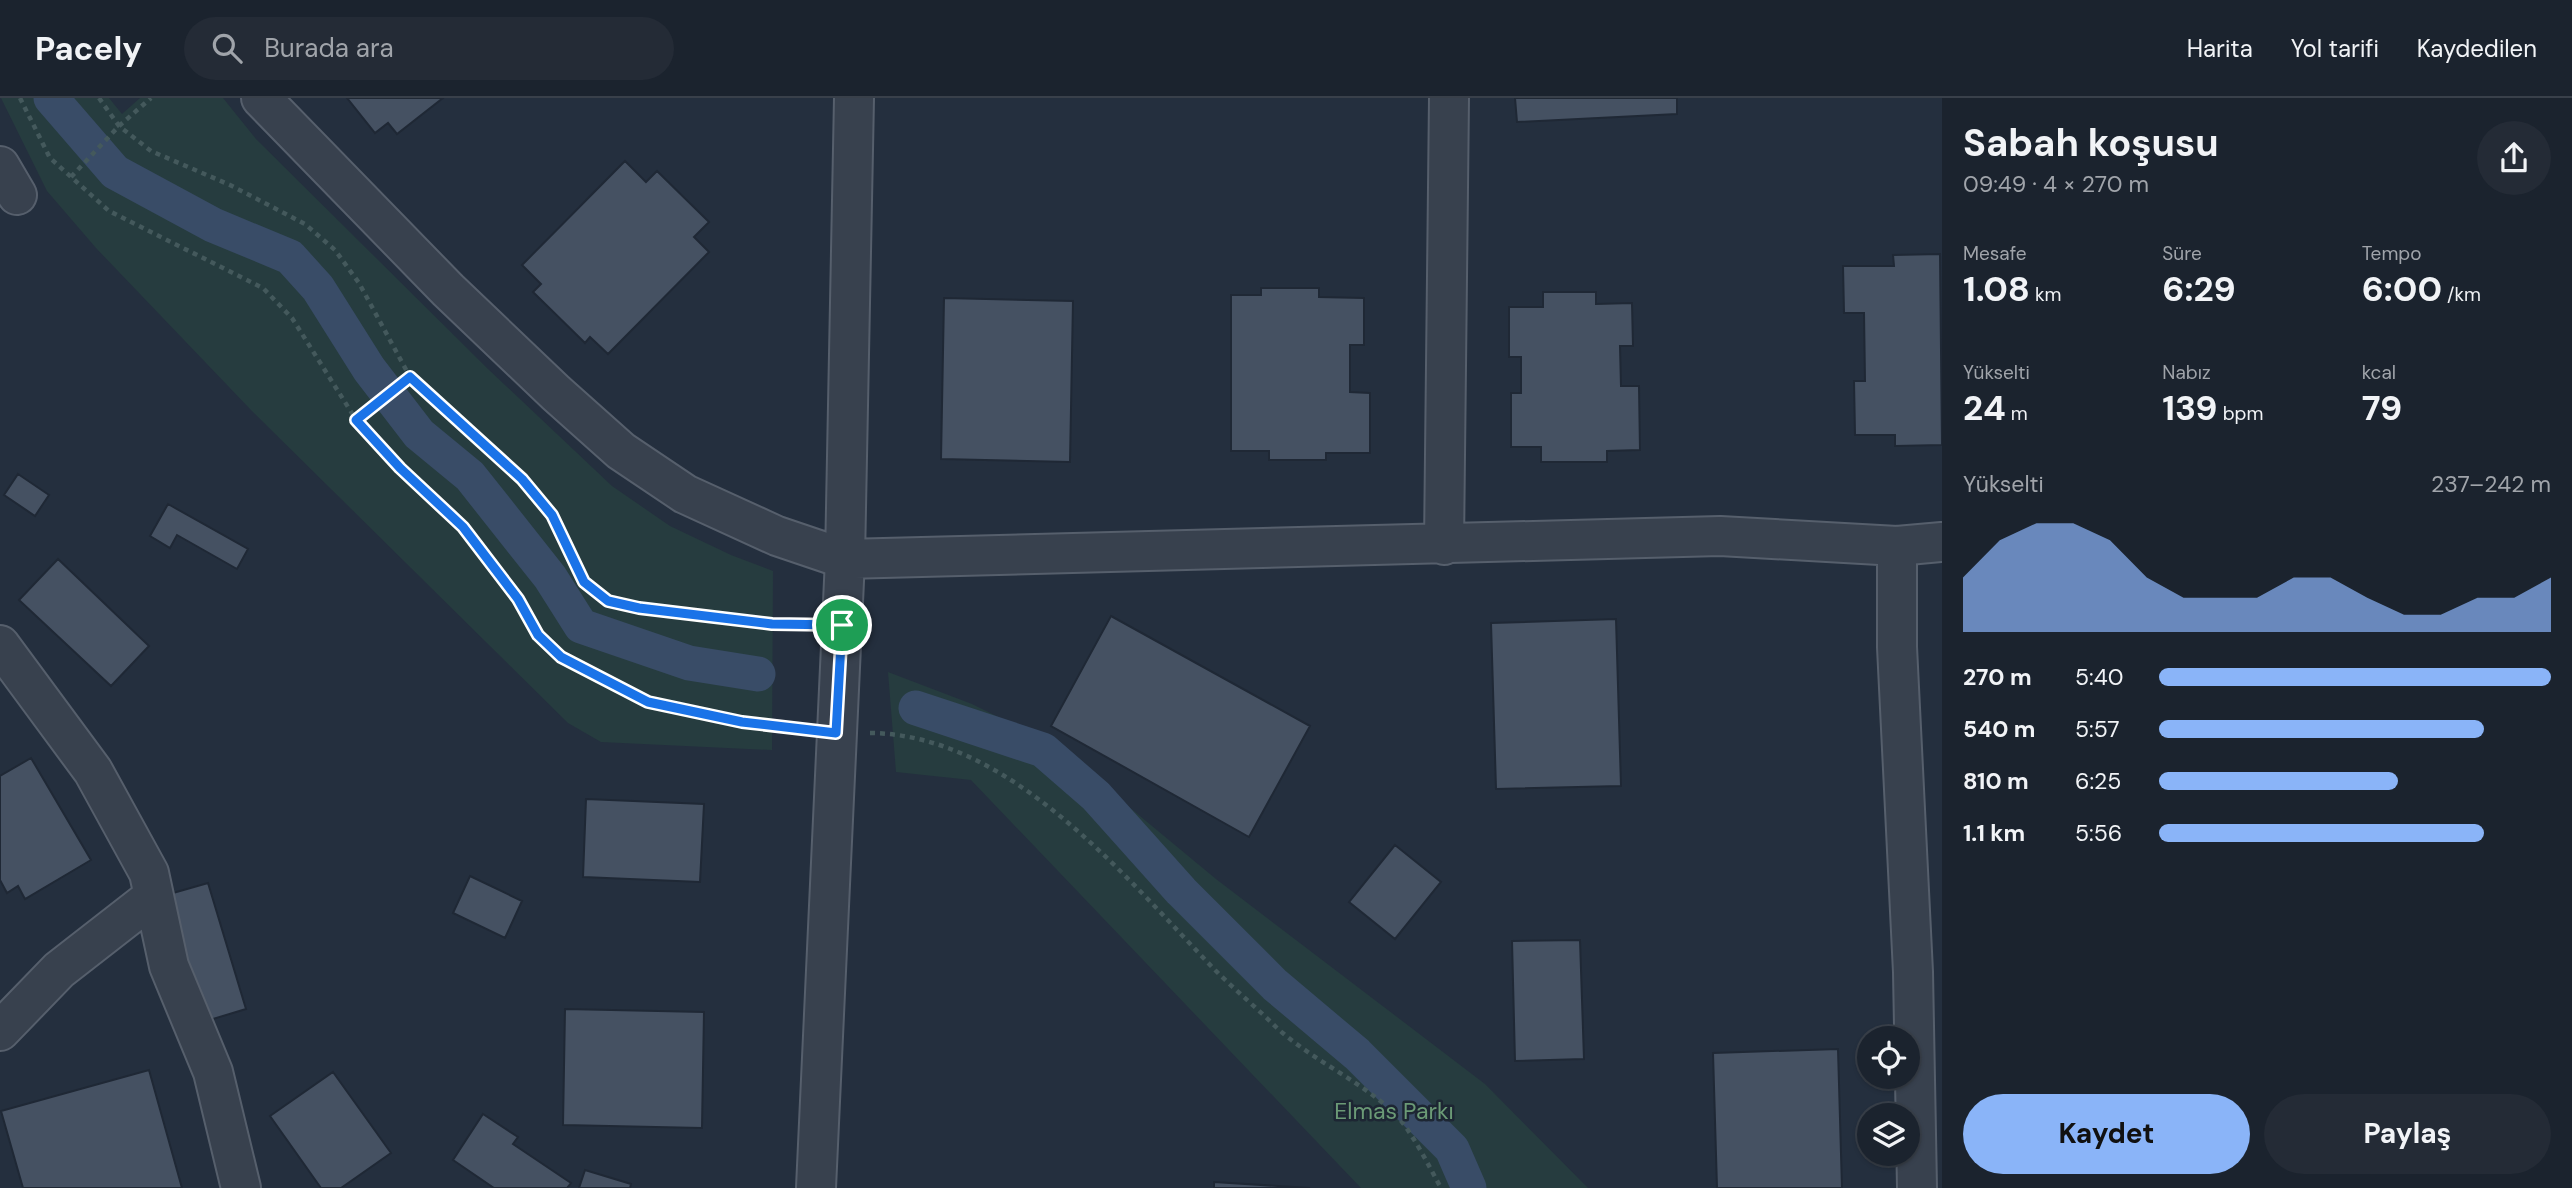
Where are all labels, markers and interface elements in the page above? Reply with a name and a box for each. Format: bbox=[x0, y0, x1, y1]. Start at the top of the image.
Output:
search box bbox=[184, 17, 674, 80]
text: Pacely bbox=[35, 27, 142, 70]
icon: search bbox=[208, 29, 246, 67]
text: Burada ara bbox=[264, 31, 394, 65]
text: Harita bbox=[2187, 33, 2253, 64]
text: Yol tarifi bbox=[2291, 33, 2379, 64]
text: Kaydedilen bbox=[2417, 33, 2537, 64]
text: Sabah koşusu bbox=[1963, 118, 2219, 168]
button: share bbox=[2477, 121, 2551, 195]
text: 09:49 · 4 × 270 m bbox=[1963, 169, 2149, 199]
text: Mesafe bbox=[1963, 241, 2027, 266]
text: Süre bbox=[2162, 241, 2202, 266]
text: Tempo bbox=[2362, 241, 2422, 266]
text: 1.08 bbox=[1963, 266, 2030, 312]
text: 6:29 bbox=[2162, 266, 2236, 312]
text: 6:00 bbox=[2362, 266, 2442, 312]
text: km bbox=[2030, 282, 2062, 307]
text: /km bbox=[2442, 282, 2481, 307]
text: Yükselti bbox=[1963, 360, 2030, 385]
text: Nabız bbox=[2162, 360, 2211, 385]
text: kcal bbox=[2362, 360, 2396, 385]
text: 24 bbox=[1963, 385, 2006, 431]
text: 139 bbox=[2162, 385, 2218, 431]
text: 79 bbox=[2362, 385, 2402, 431]
text: m bbox=[2006, 401, 2028, 426]
text: bpm bbox=[2218, 401, 2263, 426]
text: Yükselti bbox=[1963, 469, 2044, 499]
text: 237–242 m bbox=[2431, 469, 2551, 499]
pin bbox=[812, 595, 872, 655]
icon: arrive bbox=[823, 606, 861, 644]
text: 270 m bbox=[1963, 662, 2032, 692]
text: 5:40 bbox=[2075, 662, 2123, 692]
text: 540 m bbox=[1963, 714, 2036, 744]
text: 5:57 bbox=[2075, 714, 2120, 744]
text: 810 m bbox=[1963, 766, 2029, 796]
text: 6:25 bbox=[2075, 766, 2121, 796]
text: 1.1 km bbox=[1963, 818, 2025, 848]
text: 5:56 bbox=[2075, 818, 2122, 848]
map controls bbox=[1857, 1026, 1920, 1166]
button: locate bbox=[1857, 1026, 1920, 1089]
button: Kaydet bbox=[1963, 1094, 2250, 1174]
button: Paylaş bbox=[2264, 1094, 2551, 1174]
park label: Elmas Parkı bbox=[1334, 1096, 1454, 1126]
button: layers bbox=[1857, 1103, 1920, 1166]

